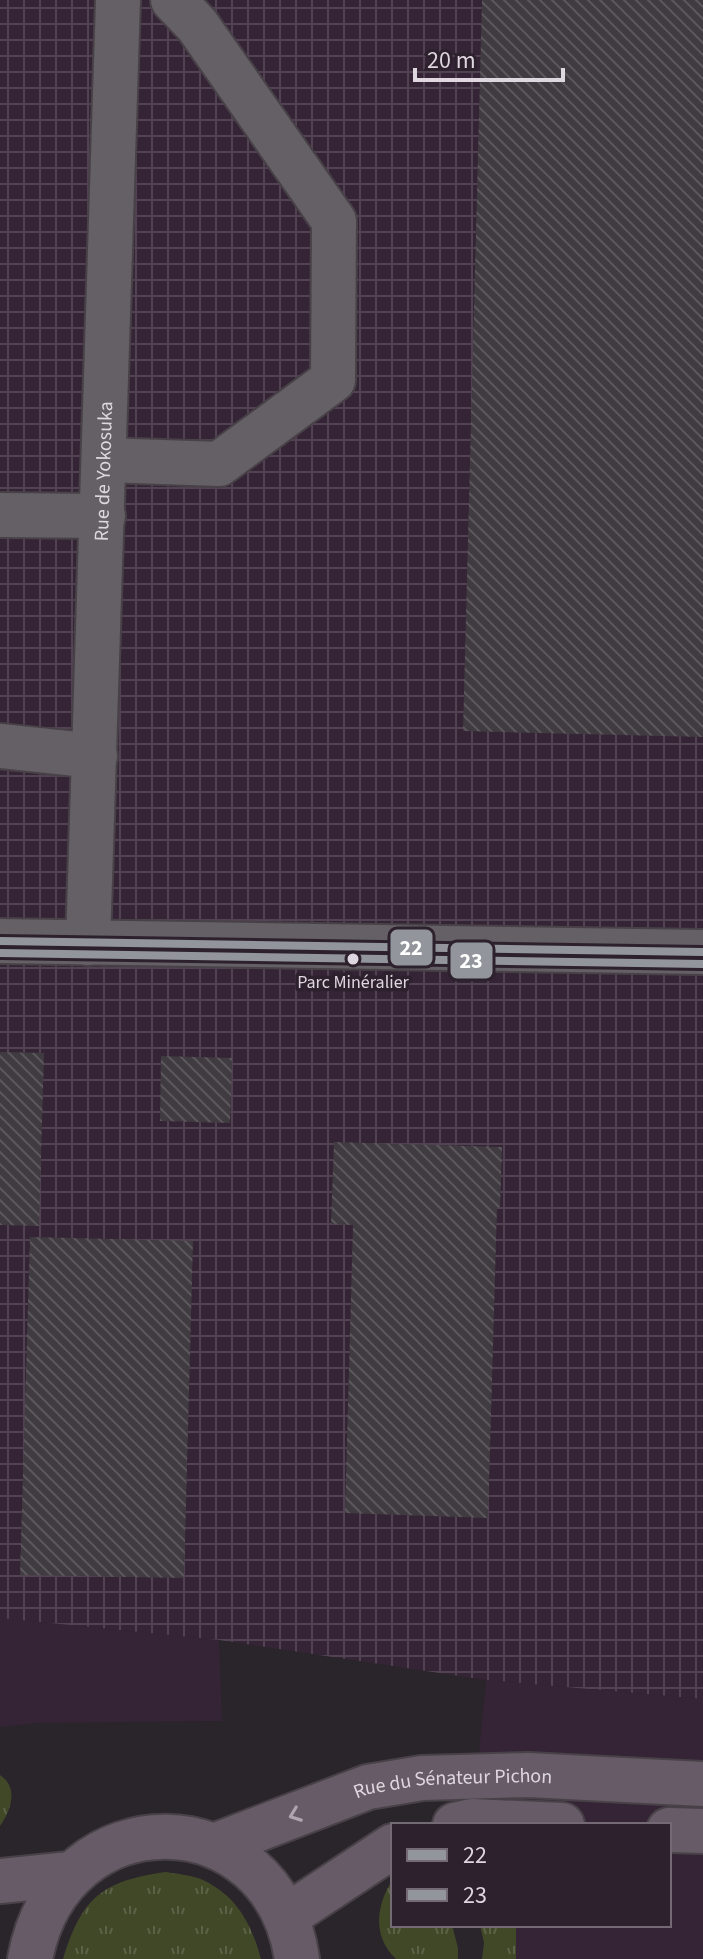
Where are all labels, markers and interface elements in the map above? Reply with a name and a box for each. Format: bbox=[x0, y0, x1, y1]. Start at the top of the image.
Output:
scale bar bbox=[415, 32, 563, 82]
text: 20 m bbox=[427, 43, 476, 78]
street label: Rue de Yokosuka bbox=[88, 401, 120, 542]
line badge: 22 bbox=[389, 928, 434, 967]
text: 22 bbox=[399, 932, 423, 964]
line badge: 23 bbox=[449, 941, 494, 980]
text: 23 bbox=[459, 945, 483, 977]
marker: Parc Minéralier bbox=[345, 951, 361, 967]
place label: Parc Minéralier bbox=[297, 970, 410, 995]
street label: Rue du Sénateur Pichon bbox=[349, 1762, 553, 1806]
one-way arrow bbox=[289, 1805, 303, 1822]
legend bbox=[391, 1823, 671, 1927]
text: 22 bbox=[463, 1838, 487, 1873]
text: 23 bbox=[463, 1878, 487, 1913]

